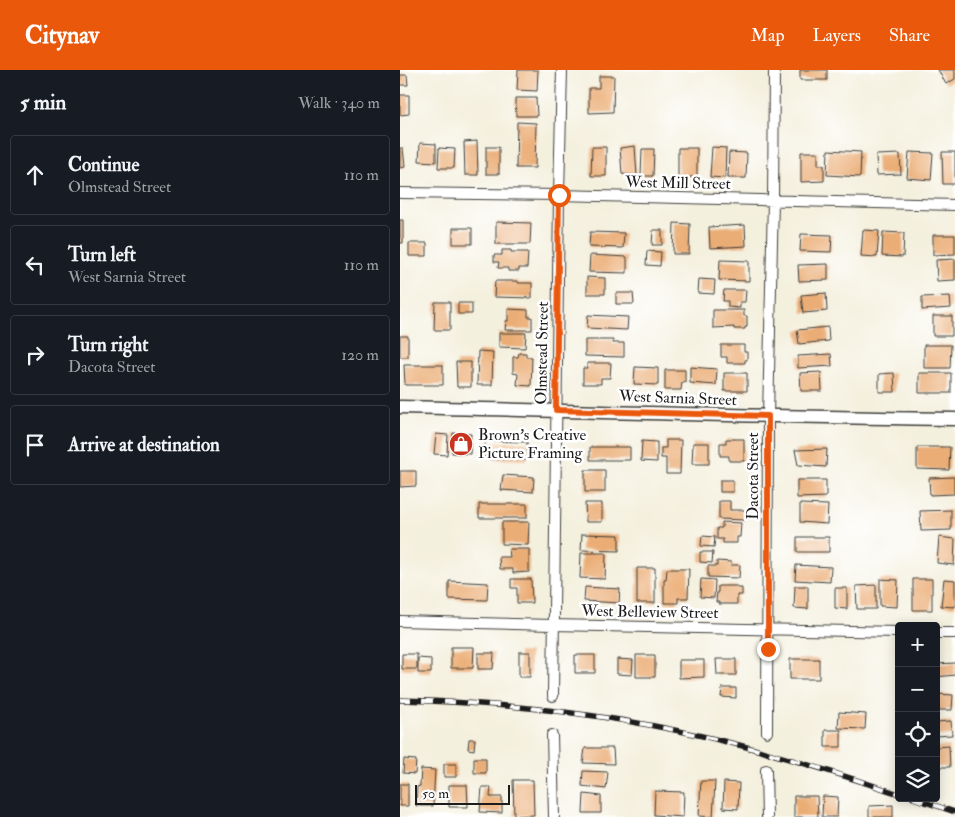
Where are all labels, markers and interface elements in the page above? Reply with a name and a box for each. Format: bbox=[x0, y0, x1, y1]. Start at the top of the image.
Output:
text: Citynav bbox=[25, 20, 99, 51]
text: Map bbox=[751, 24, 785, 47]
text: Layers bbox=[813, 24, 861, 47]
text: Share bbox=[889, 24, 930, 47]
text: 5 min bbox=[20, 89, 66, 116]
text: Walk · 340 m bbox=[298, 93, 380, 113]
text: Continue bbox=[68, 153, 139, 177]
icon: ahead bbox=[21, 161, 49, 189]
text: 110 m bbox=[344, 165, 379, 185]
street label: West Mill Street bbox=[624, 172, 731, 194]
text: Olmstead Street bbox=[68, 177, 171, 197]
route start bbox=[548, 184, 571, 207]
text: Turn left bbox=[68, 243, 136, 267]
icon: left bbox=[21, 251, 49, 279]
text: 110 m bbox=[344, 255, 379, 275]
text: West Sarnia Street bbox=[68, 267, 186, 287]
street label: Olmstead Street bbox=[531, 301, 553, 405]
text: Turn right bbox=[68, 333, 148, 357]
icon: right bbox=[21, 341, 49, 369]
text: 120 m bbox=[341, 345, 379, 365]
text: Dacota Street bbox=[68, 357, 155, 377]
street label: West Sarnia Street bbox=[618, 386, 737, 410]
place label: Brown's Creative Picture Framing bbox=[478, 425, 587, 463]
icon: arrive bbox=[21, 431, 49, 459]
shop icon: Brown's Creative Picture Framing bbox=[448, 431, 474, 457]
street label: Dacota Street bbox=[743, 432, 763, 520]
text: Arrive at destination bbox=[68, 433, 220, 457]
street label: West Belleview Street bbox=[580, 601, 719, 623]
map controls bbox=[895, 622, 940, 802]
button: + bbox=[895, 622, 940, 667]
route end bbox=[757, 638, 780, 661]
button: − bbox=[895, 667, 940, 712]
button: locate bbox=[895, 712, 940, 757]
button: layers bbox=[895, 757, 940, 802]
scale bar bbox=[415, 782, 510, 805]
text: 50 m bbox=[422, 785, 449, 802]

